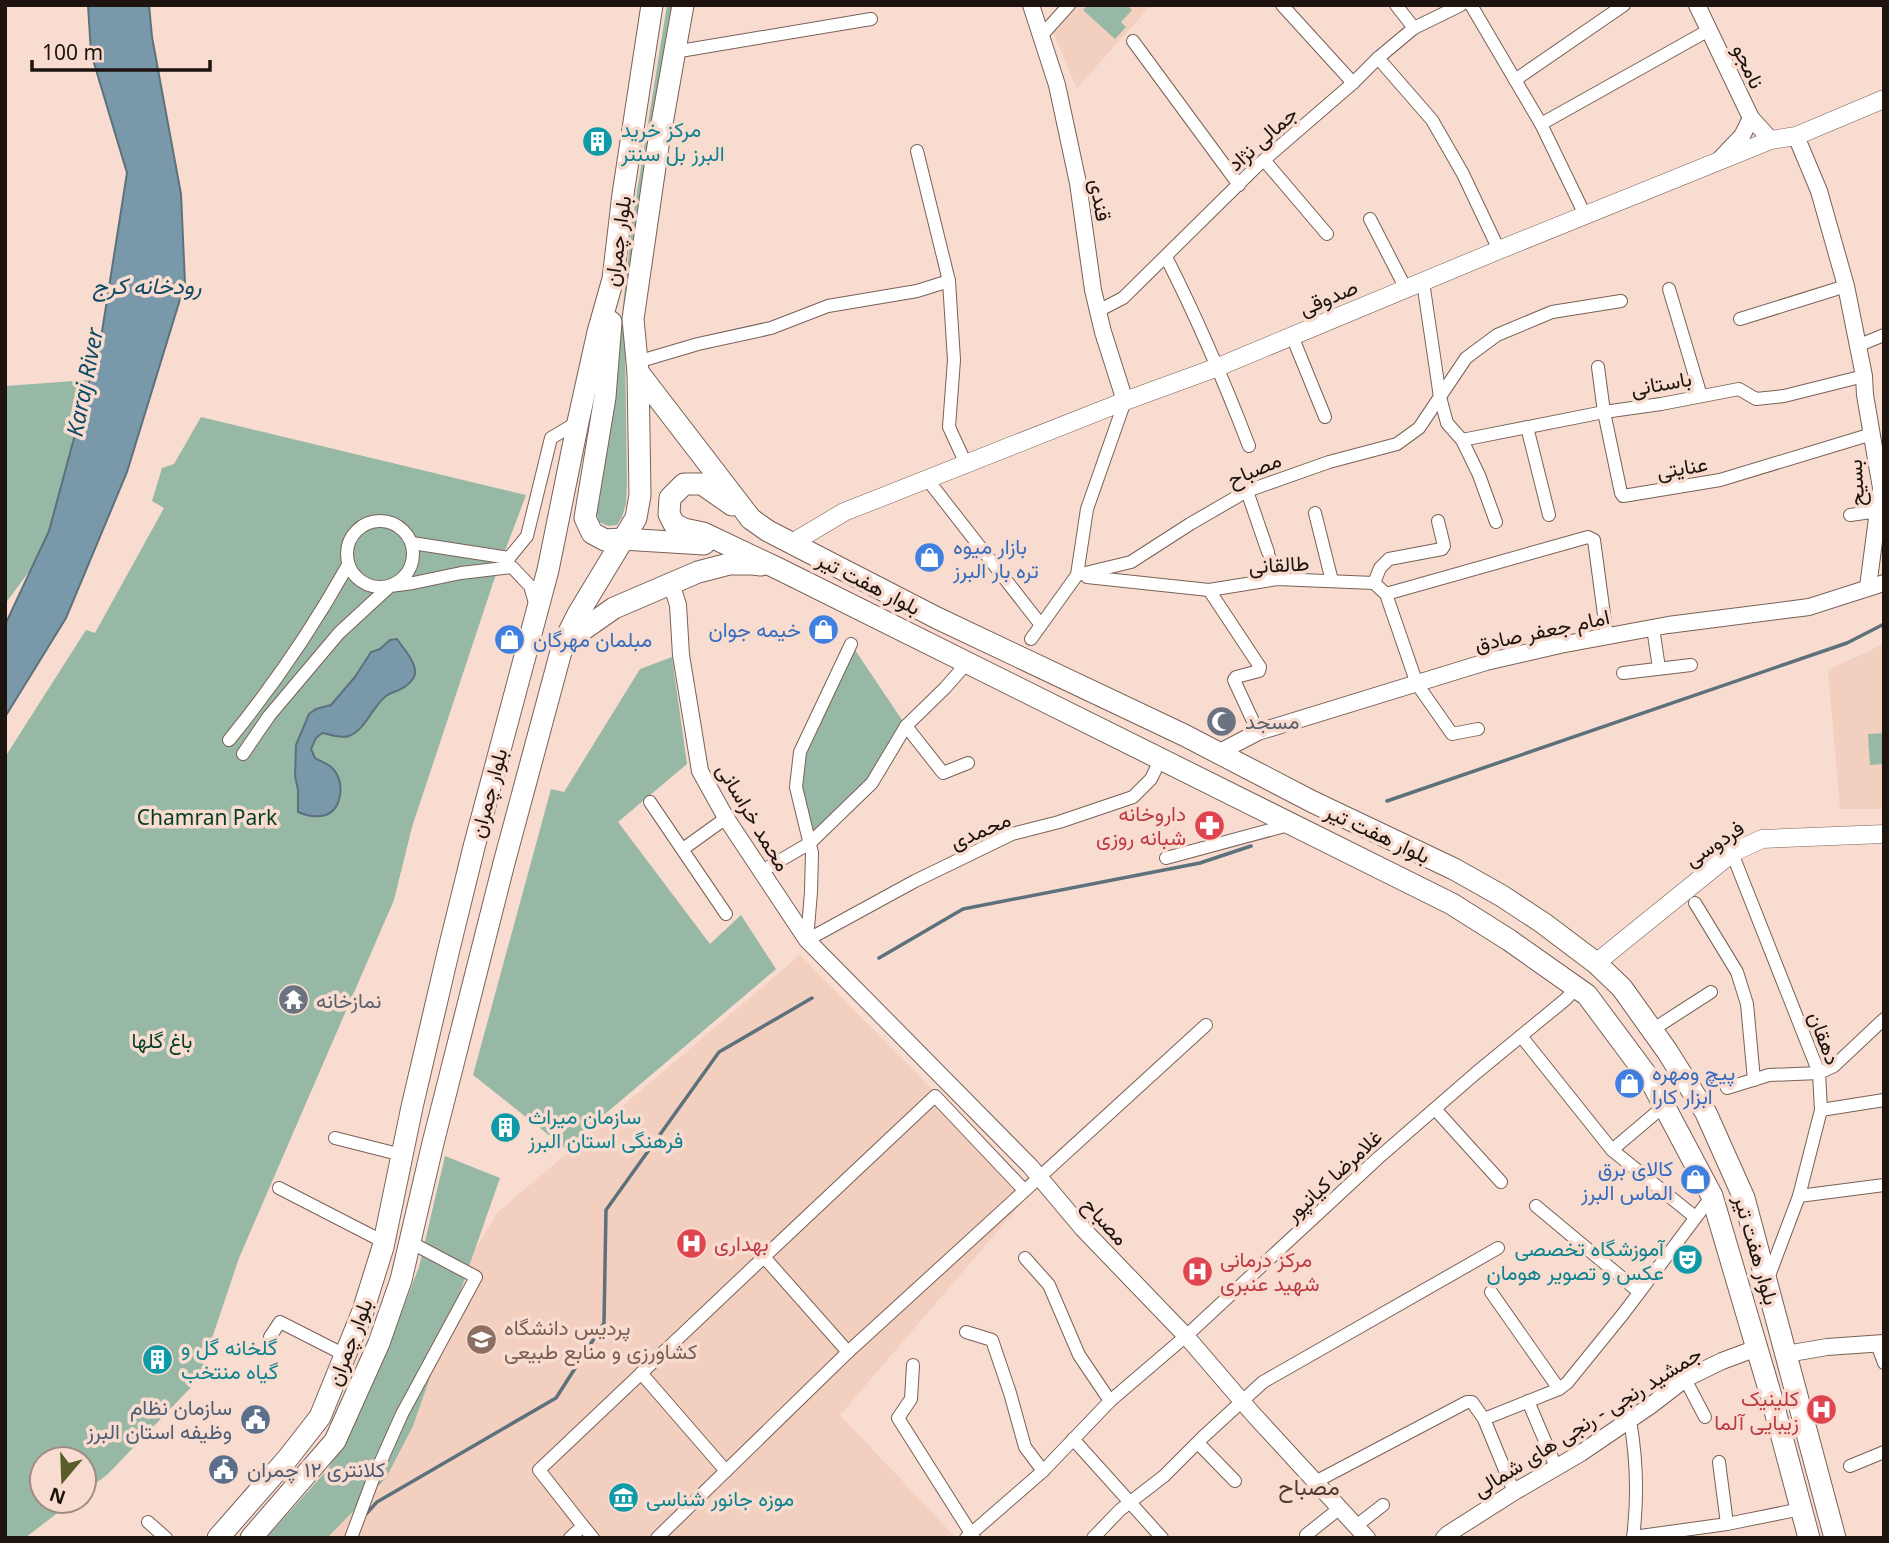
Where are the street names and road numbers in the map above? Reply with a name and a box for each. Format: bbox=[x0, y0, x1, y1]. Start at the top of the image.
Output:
street label: نامجو bbox=[1727, 39, 1771, 93]
street label: جمالی نژاد bbox=[1221, 99, 1303, 177]
street label: قندی bbox=[1084, 177, 1118, 223]
street label: بلوار چمران bbox=[597, 194, 638, 288]
street label: صدوقی bbox=[1294, 272, 1362, 322]
street label: باستانی bbox=[1628, 364, 1694, 402]
street label: مصباح bbox=[1223, 445, 1286, 494]
street label: عنایتی bbox=[1655, 449, 1709, 485]
street label: بسیح bbox=[1840, 459, 1871, 507]
street label: بلوار هفت تیر bbox=[812, 545, 926, 621]
street label: طالقانی bbox=[1248, 548, 1310, 580]
street label: امام جعفر صادق bbox=[1472, 602, 1612, 659]
street label: بلوار چمران bbox=[463, 745, 514, 841]
street label: محمد خراسانی bbox=[711, 758, 797, 876]
street label: بلوار هفت تیر bbox=[1320, 796, 1435, 869]
street label: محمدی bbox=[945, 805, 1015, 855]
street label: فردوسی bbox=[1679, 813, 1749, 873]
street label: دهقان bbox=[1802, 1007, 1848, 1069]
street label: غلامرضا کیانپور bbox=[1278, 1123, 1388, 1229]
street label: مصباح bbox=[1076, 1191, 1135, 1252]
street label: بلوار هفت تیر bbox=[1728, 1191, 1786, 1308]
street label: بلوار چمران bbox=[320, 1294, 379, 1390]
street label: جمشید رنجی - رنجی های شمالی bbox=[1467, 1339, 1707, 1503]

